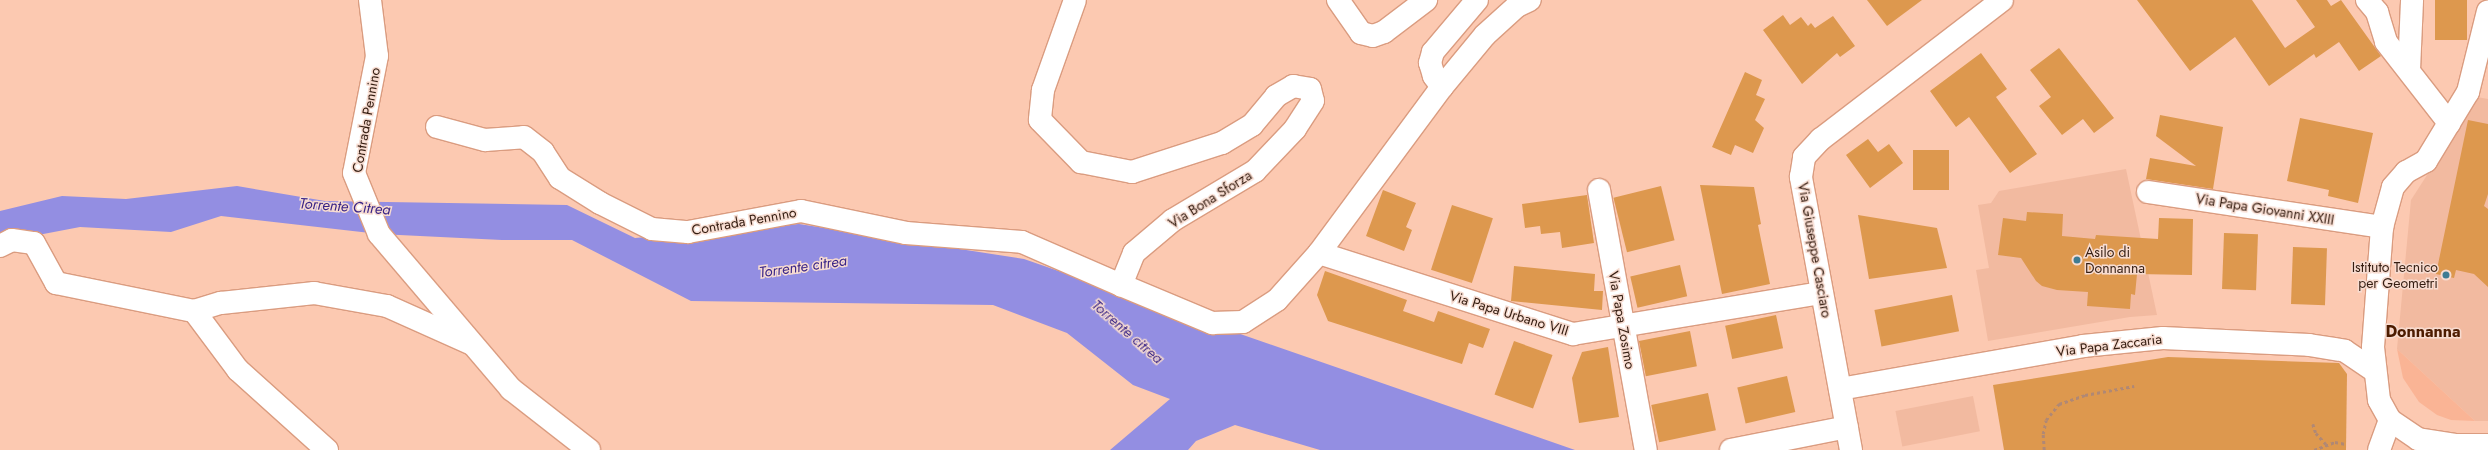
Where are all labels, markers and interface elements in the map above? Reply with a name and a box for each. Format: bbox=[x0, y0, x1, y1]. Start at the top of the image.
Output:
street label: Contrada Pennino bbox=[349, 66, 383, 174]
street label: Via Bona Sforza bbox=[1165, 167, 1255, 231]
street label: Via Giuseppe Casciaro bbox=[1795, 181, 1835, 319]
street label: Via Papa Giovanni XXIII bbox=[2195, 190, 2335, 228]
water label: Torrente Citrea bbox=[299, 195, 391, 219]
street label: Contrada Pennino bbox=[690, 204, 798, 238]
place label: Asilo di Donnanna bbox=[2085, 244, 2145, 276]
water label: Torrente citrea bbox=[758, 252, 848, 282]
marker: Asilo di Donnanna bbox=[2072, 255, 2082, 265]
place label: Istituto Tecnico per Geometri bbox=[2352, 259, 2438, 292]
street label: Via Papa Zosimo bbox=[1605, 270, 1639, 370]
marker: Istituto Tecnico per Geometri bbox=[2441, 270, 2451, 280]
street label: Via Papa Urbano VIII bbox=[1447, 287, 1571, 339]
water label: Torrente citrea bbox=[1088, 296, 1166, 368]
district label: Donnanna bbox=[2385, 322, 2461, 342]
street label: Via Papa Zaccaria bbox=[2055, 330, 2163, 360]

